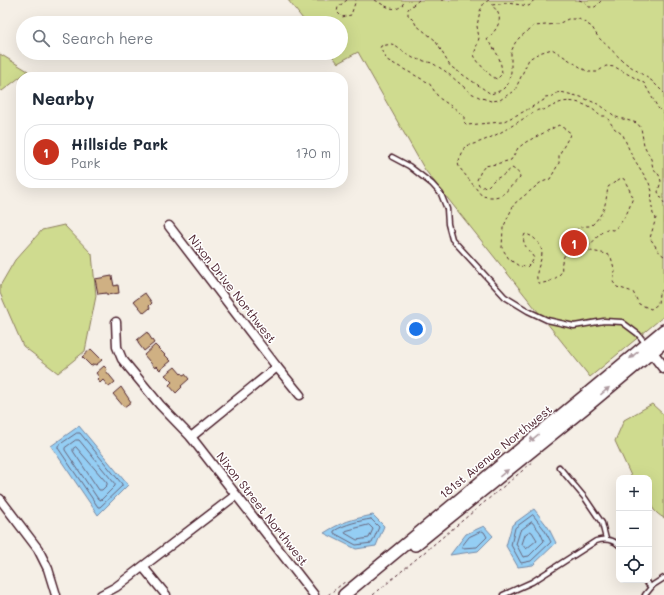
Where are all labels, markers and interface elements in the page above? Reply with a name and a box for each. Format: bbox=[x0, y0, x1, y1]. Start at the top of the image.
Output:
search box bbox=[16, 16, 348, 60]
icon: search bbox=[30, 27, 52, 49]
text: Search here bbox=[62, 28, 153, 48]
text: Nearby bbox=[32, 87, 94, 109]
text: Hillside Park bbox=[71, 134, 168, 154]
text: 1 bbox=[43, 144, 49, 161]
text: 170 m bbox=[295, 144, 331, 161]
text: Park bbox=[71, 154, 100, 171]
pin: 1 bbox=[561, 228, 587, 258]
street label: Nixon Drive Northwest bbox=[185, 231, 280, 346]
your location bbox=[406, 319, 426, 339]
one-way arrow bbox=[629, 350, 639, 359]
one-way arrow bbox=[600, 387, 611, 396]
street label: 181st Avenue Northwest bbox=[436, 401, 555, 502]
one-way arrow bbox=[529, 433, 539, 442]
street label: Nixon Street Northwest bbox=[213, 448, 312, 569]
one-way arrow bbox=[499, 469, 510, 478]
map controls bbox=[616, 475, 652, 583]
button: + bbox=[616, 475, 652, 511]
button: − bbox=[616, 511, 652, 547]
button: locate bbox=[616, 547, 652, 583]

